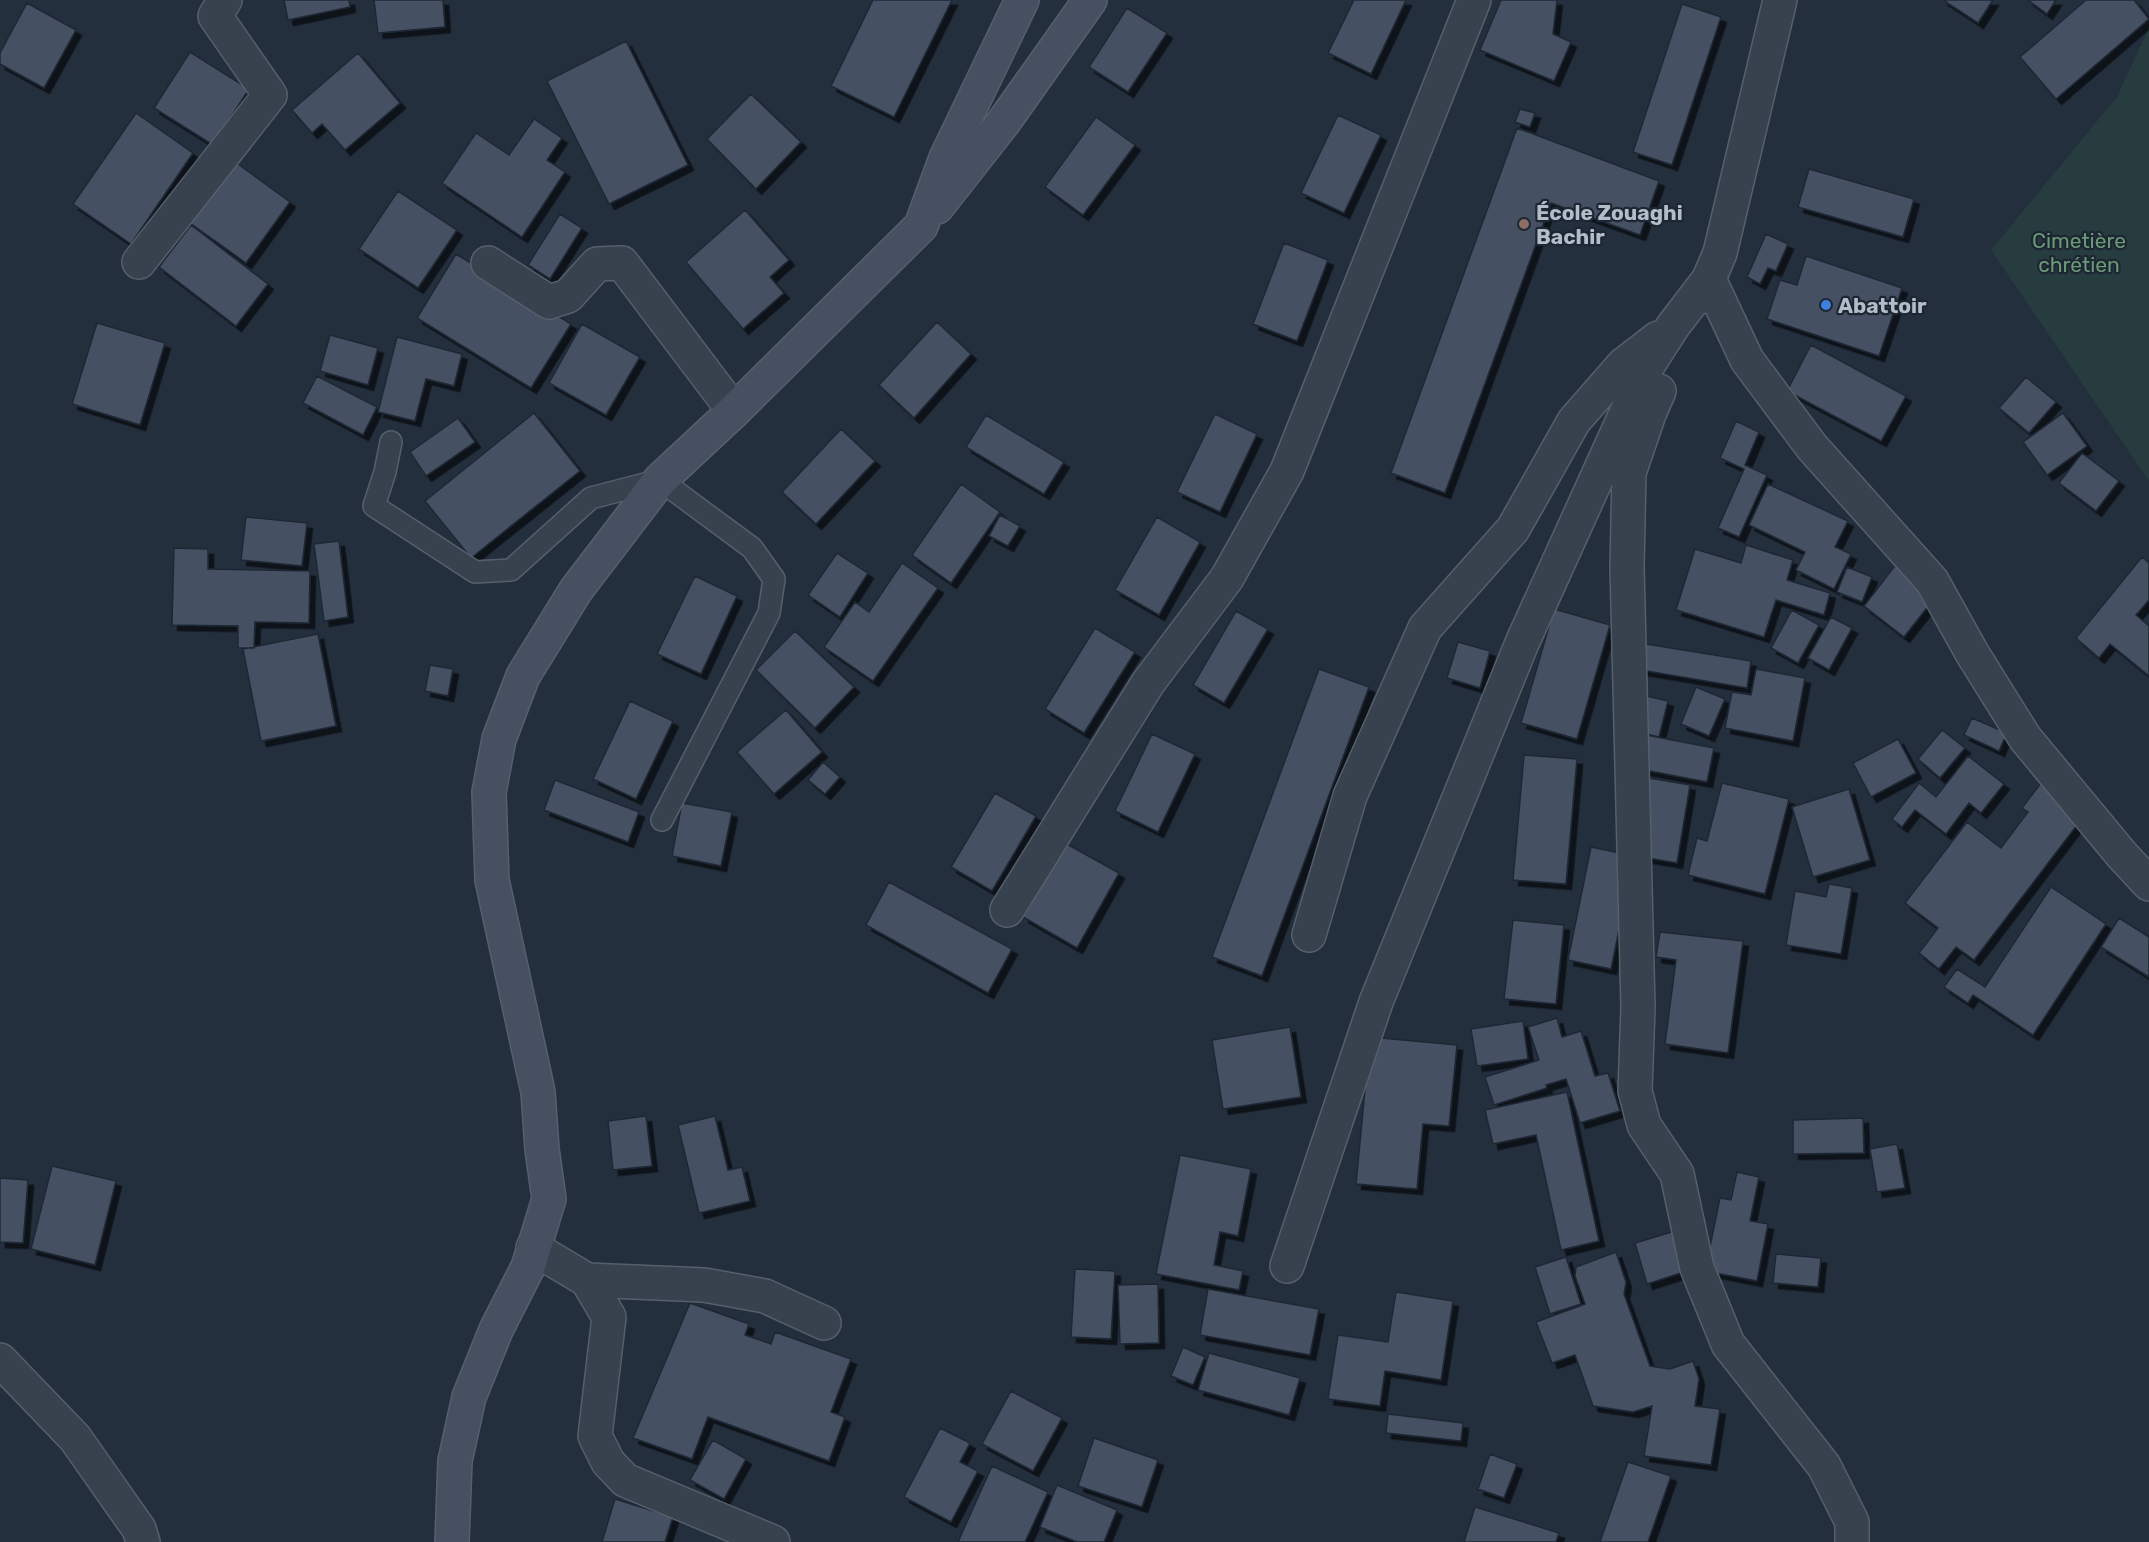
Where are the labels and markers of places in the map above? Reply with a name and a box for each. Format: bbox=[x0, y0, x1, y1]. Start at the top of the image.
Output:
place label: École Zouaghi Bachir bbox=[1536, 200, 1683, 249]
marker: École Zouaghi Bachir bbox=[1517, 217, 1531, 231]
place label: Abattoir bbox=[1838, 293, 1927, 318]
marker: Abattoir bbox=[1819, 298, 1833, 312]

